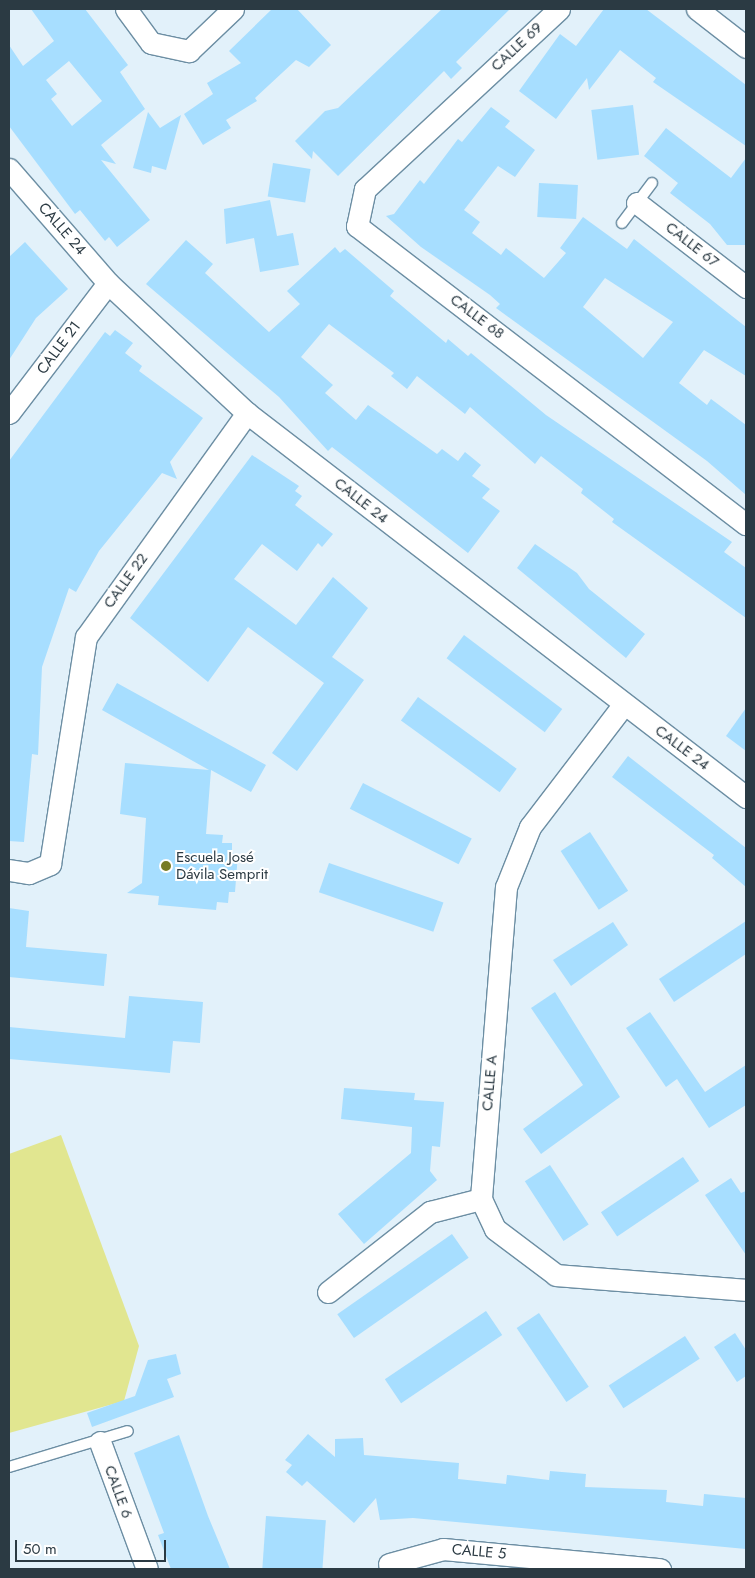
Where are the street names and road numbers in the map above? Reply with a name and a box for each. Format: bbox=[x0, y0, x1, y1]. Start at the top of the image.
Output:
street label: CALLE 69 bbox=[488, 19, 546, 75]
street label: CALLE 24 bbox=[34, 199, 90, 259]
street label: CALLE 67 bbox=[662, 219, 722, 271]
street label: CALLE 68 bbox=[446, 291, 508, 343]
street label: CALLE 21 bbox=[33, 318, 85, 378]
street label: CALLE 24 bbox=[330, 474, 392, 528]
street label: CALLE 22 bbox=[100, 550, 152, 612]
street label: CALLE 24 bbox=[651, 722, 713, 774]
street label: CALLE A bbox=[479, 1054, 501, 1112]
street label: CALLE 6 bbox=[100, 1463, 136, 1521]
street label: CALLE 5 bbox=[451, 1541, 507, 1563]

